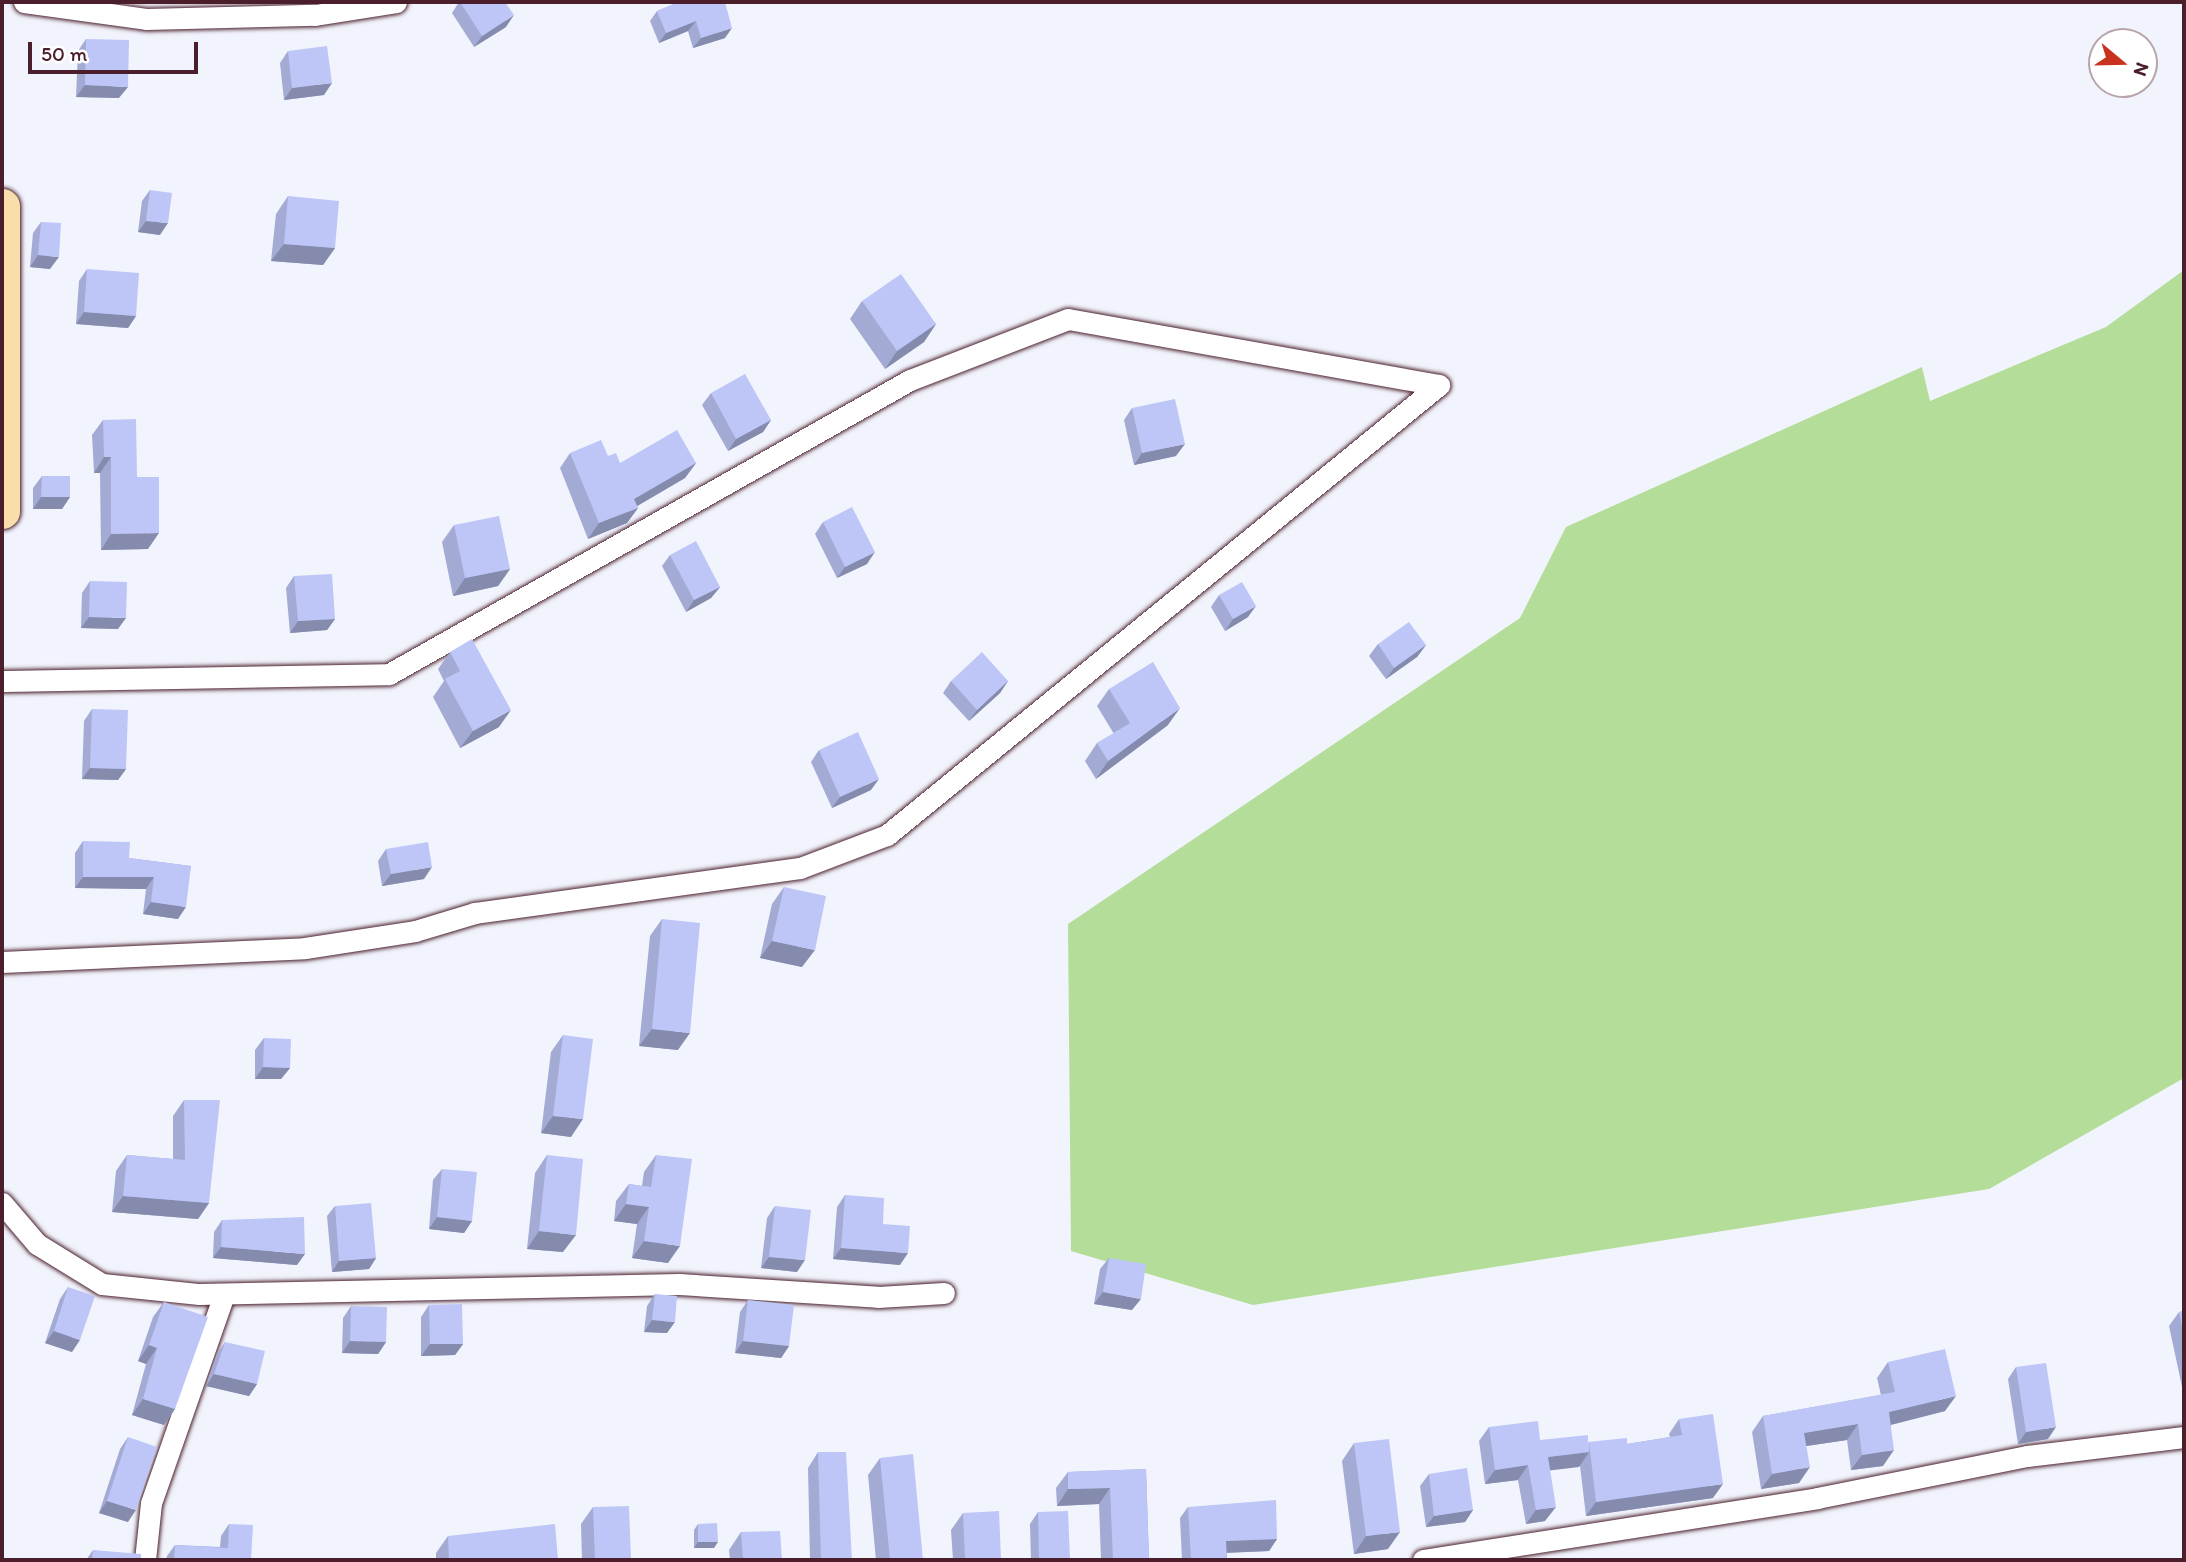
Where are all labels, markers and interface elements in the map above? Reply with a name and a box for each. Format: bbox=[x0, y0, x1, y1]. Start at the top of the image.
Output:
scale bar bbox=[32, 28, 201, 72]
north arrow bbox=[2088, 28, 2158, 98]
text: 50 m bbox=[41, 41, 87, 66]
text: N bbox=[2128, 60, 2154, 79]

